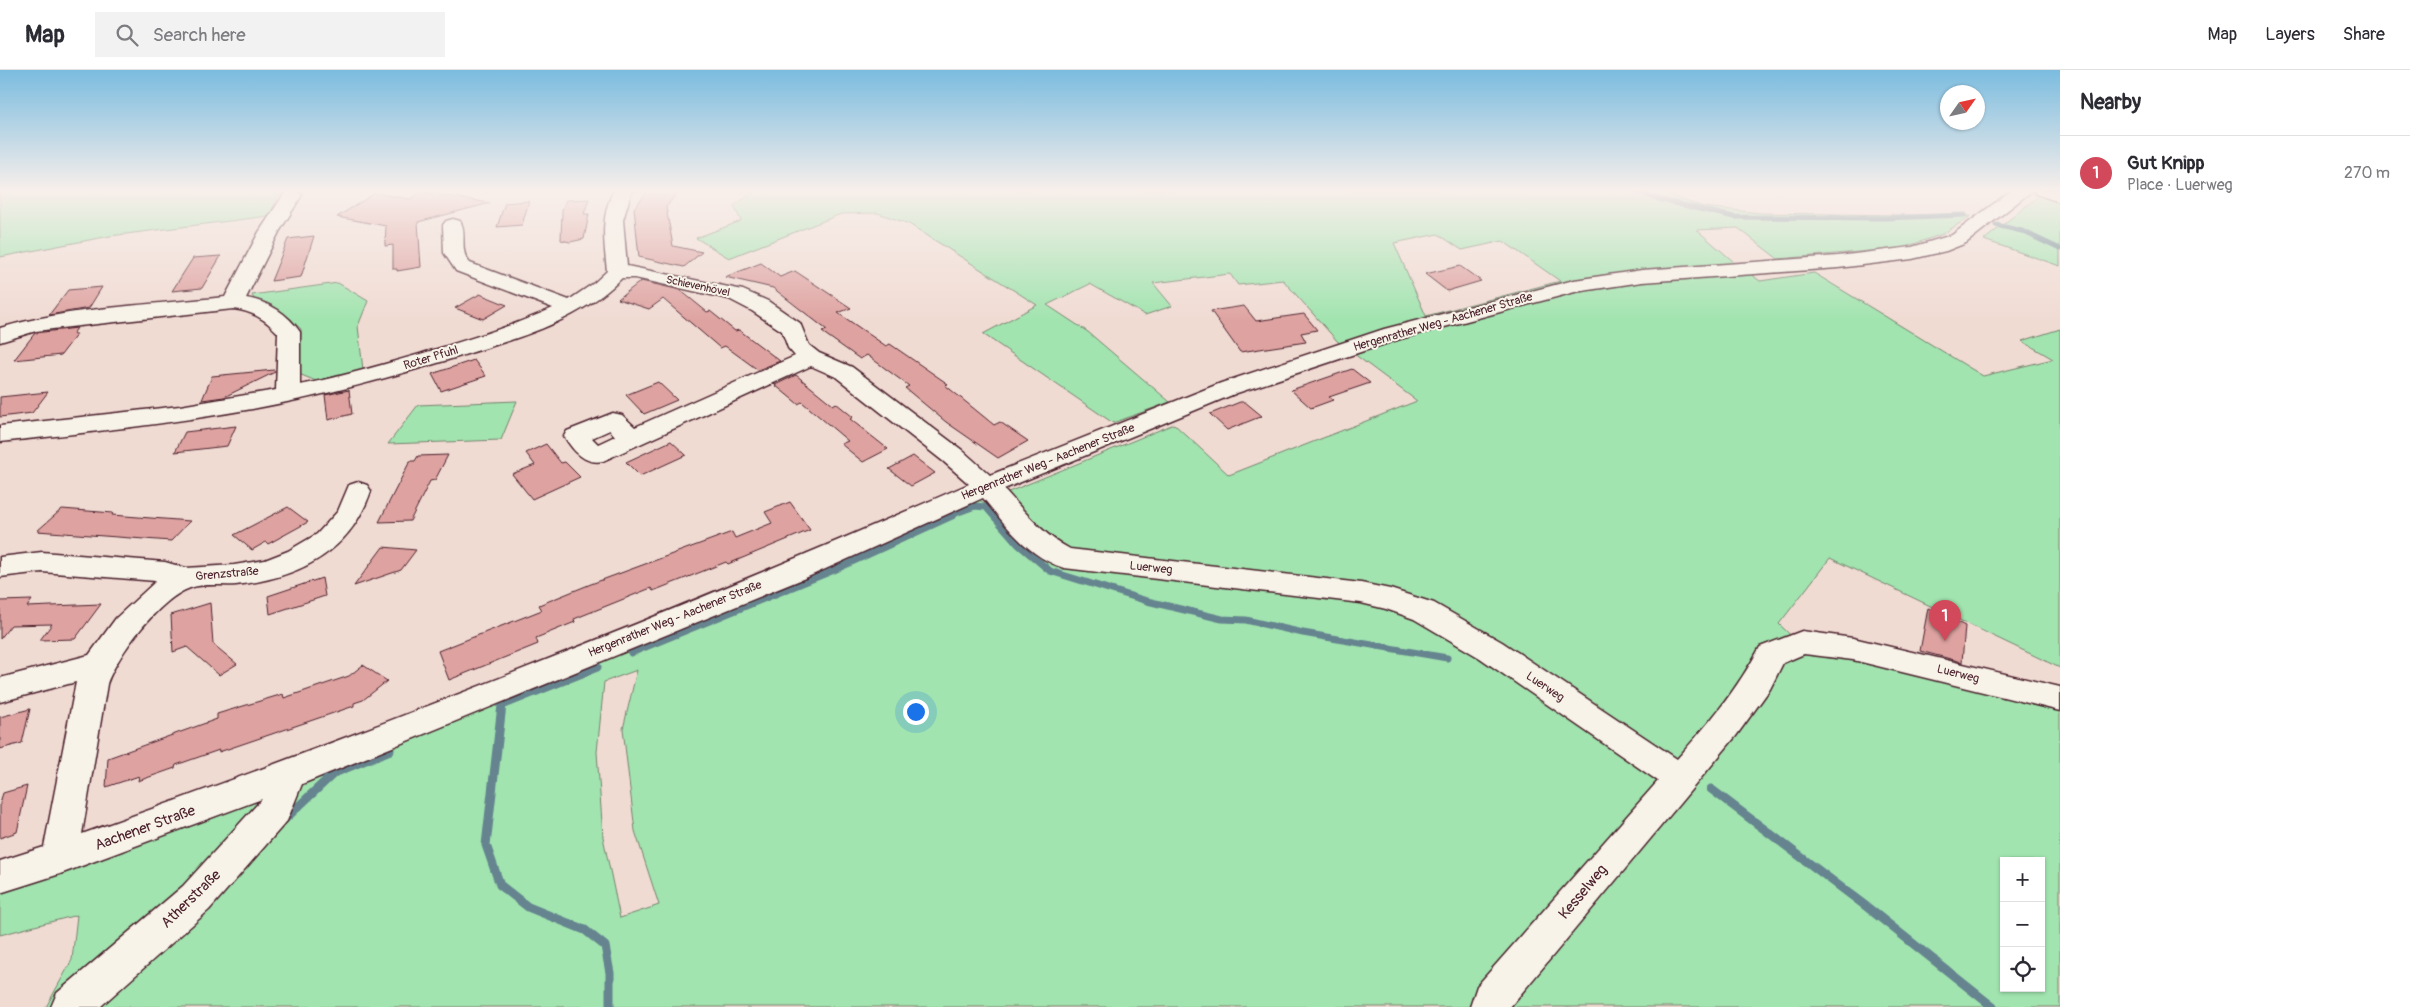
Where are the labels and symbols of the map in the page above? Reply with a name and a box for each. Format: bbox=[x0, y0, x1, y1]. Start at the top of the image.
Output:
north arrow bbox=[1940, 85, 1985, 130]
street label: Schievenhövel bbox=[665, 273, 731, 299]
street label: Hergenrather Weg - Aachener Straße bbox=[1352, 289, 1534, 355]
street label: Roter Pfuhl bbox=[402, 343, 460, 373]
street label: Hergenrather Weg - Aachener Straße bbox=[959, 420, 1137, 504]
street label: Luerweg bbox=[1129, 558, 1173, 578]
street label: Grenzstraße bbox=[195, 564, 259, 584]
street label: Hergenrather Weg - Aachener Straße bbox=[586, 577, 764, 661]
pin: 1 bbox=[1929, 600, 1961, 641]
street label: Luerweg bbox=[1935, 662, 1981, 686]
street label: Luerweg bbox=[1523, 669, 1567, 705]
your location bbox=[903, 699, 929, 725]
street label: Aachener Straße bbox=[92, 801, 198, 855]
street label: Kesselweg bbox=[1555, 861, 1611, 923]
street label: Atherstraße bbox=[157, 865, 225, 932]

